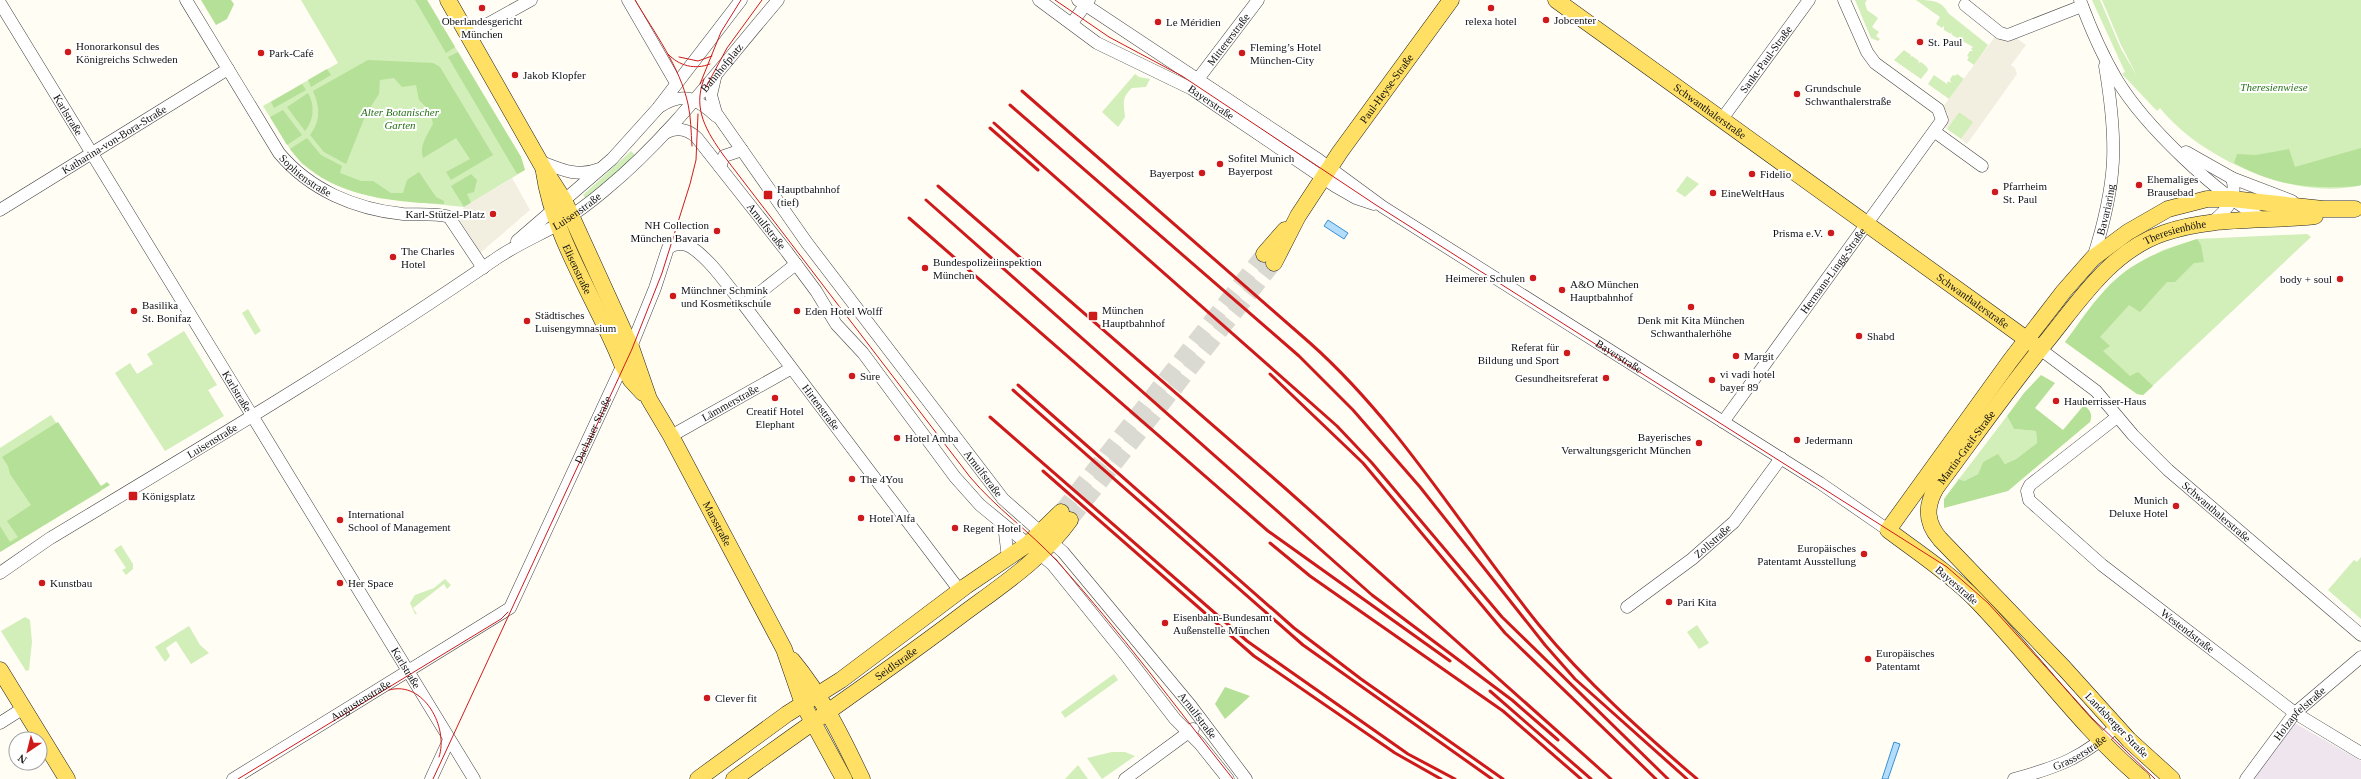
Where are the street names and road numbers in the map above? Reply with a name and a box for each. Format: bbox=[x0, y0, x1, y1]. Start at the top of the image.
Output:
street label: Mittererstraße bbox=[1205, 11, 1252, 68]
street label: Sankt-Paul-Straße bbox=[1737, 23, 1794, 95]
street label: Bahnhofplatz bbox=[698, 41, 745, 94]
street label: Paul-Heyse-Straße bbox=[1357, 51, 1416, 125]
street label: Schwanthalerstraße bbox=[1672, 81, 1749, 141]
street label: Bayerstraße bbox=[1186, 82, 1236, 122]
street label: Karlstraße bbox=[51, 92, 85, 138]
street label: Katharina-von-Bora-Straße bbox=[60, 103, 168, 176]
street label: Sophienstraße bbox=[277, 152, 334, 199]
street label: Bavariaring bbox=[2094, 183, 2117, 237]
street label: Luisenstraße bbox=[550, 190, 603, 232]
street label: Arnulfstraße bbox=[745, 201, 789, 252]
street label: Theresienhöhe bbox=[2141, 217, 2207, 247]
street label: Hermann-Lingg-Straße bbox=[1798, 225, 1868, 316]
street label: Elisenstraße bbox=[561, 242, 594, 296]
street label: Schwanthalerstraße bbox=[1934, 270, 2012, 331]
street label: Bayerstraße bbox=[1594, 337, 1645, 375]
street label: Karlstraße bbox=[220, 369, 254, 414]
street label: Lämmerstraße bbox=[700, 382, 761, 423]
street label: Hirtenstraße bbox=[800, 382, 842, 433]
street label: Dachauer Straße bbox=[572, 394, 613, 465]
street label: Martin-Greif-Straße bbox=[1935, 408, 1997, 486]
street label: Luisenstraße bbox=[185, 421, 239, 460]
street label: Arnulfstraße bbox=[962, 448, 1005, 499]
street label: Schwanthalerstraße bbox=[2180, 479, 2253, 544]
street label: Marsstraße bbox=[701, 499, 734, 548]
street label: Zollstraße bbox=[1692, 522, 1733, 560]
street label: Bayerstraße bbox=[1933, 563, 1981, 607]
street label: Westendstraße bbox=[2159, 606, 2217, 655]
street label: Seidlstraße bbox=[873, 644, 919, 682]
street label: Karlstraße bbox=[389, 645, 423, 691]
street label: Augustenstraße bbox=[328, 677, 393, 723]
street label: Holzapfelstraße bbox=[2271, 684, 2328, 742]
street label: Arnulfstraße bbox=[1176, 690, 1219, 741]
street label: Landsberger Straße bbox=[2083, 690, 2151, 760]
street label: Grasserstraße bbox=[2051, 732, 2109, 772]

